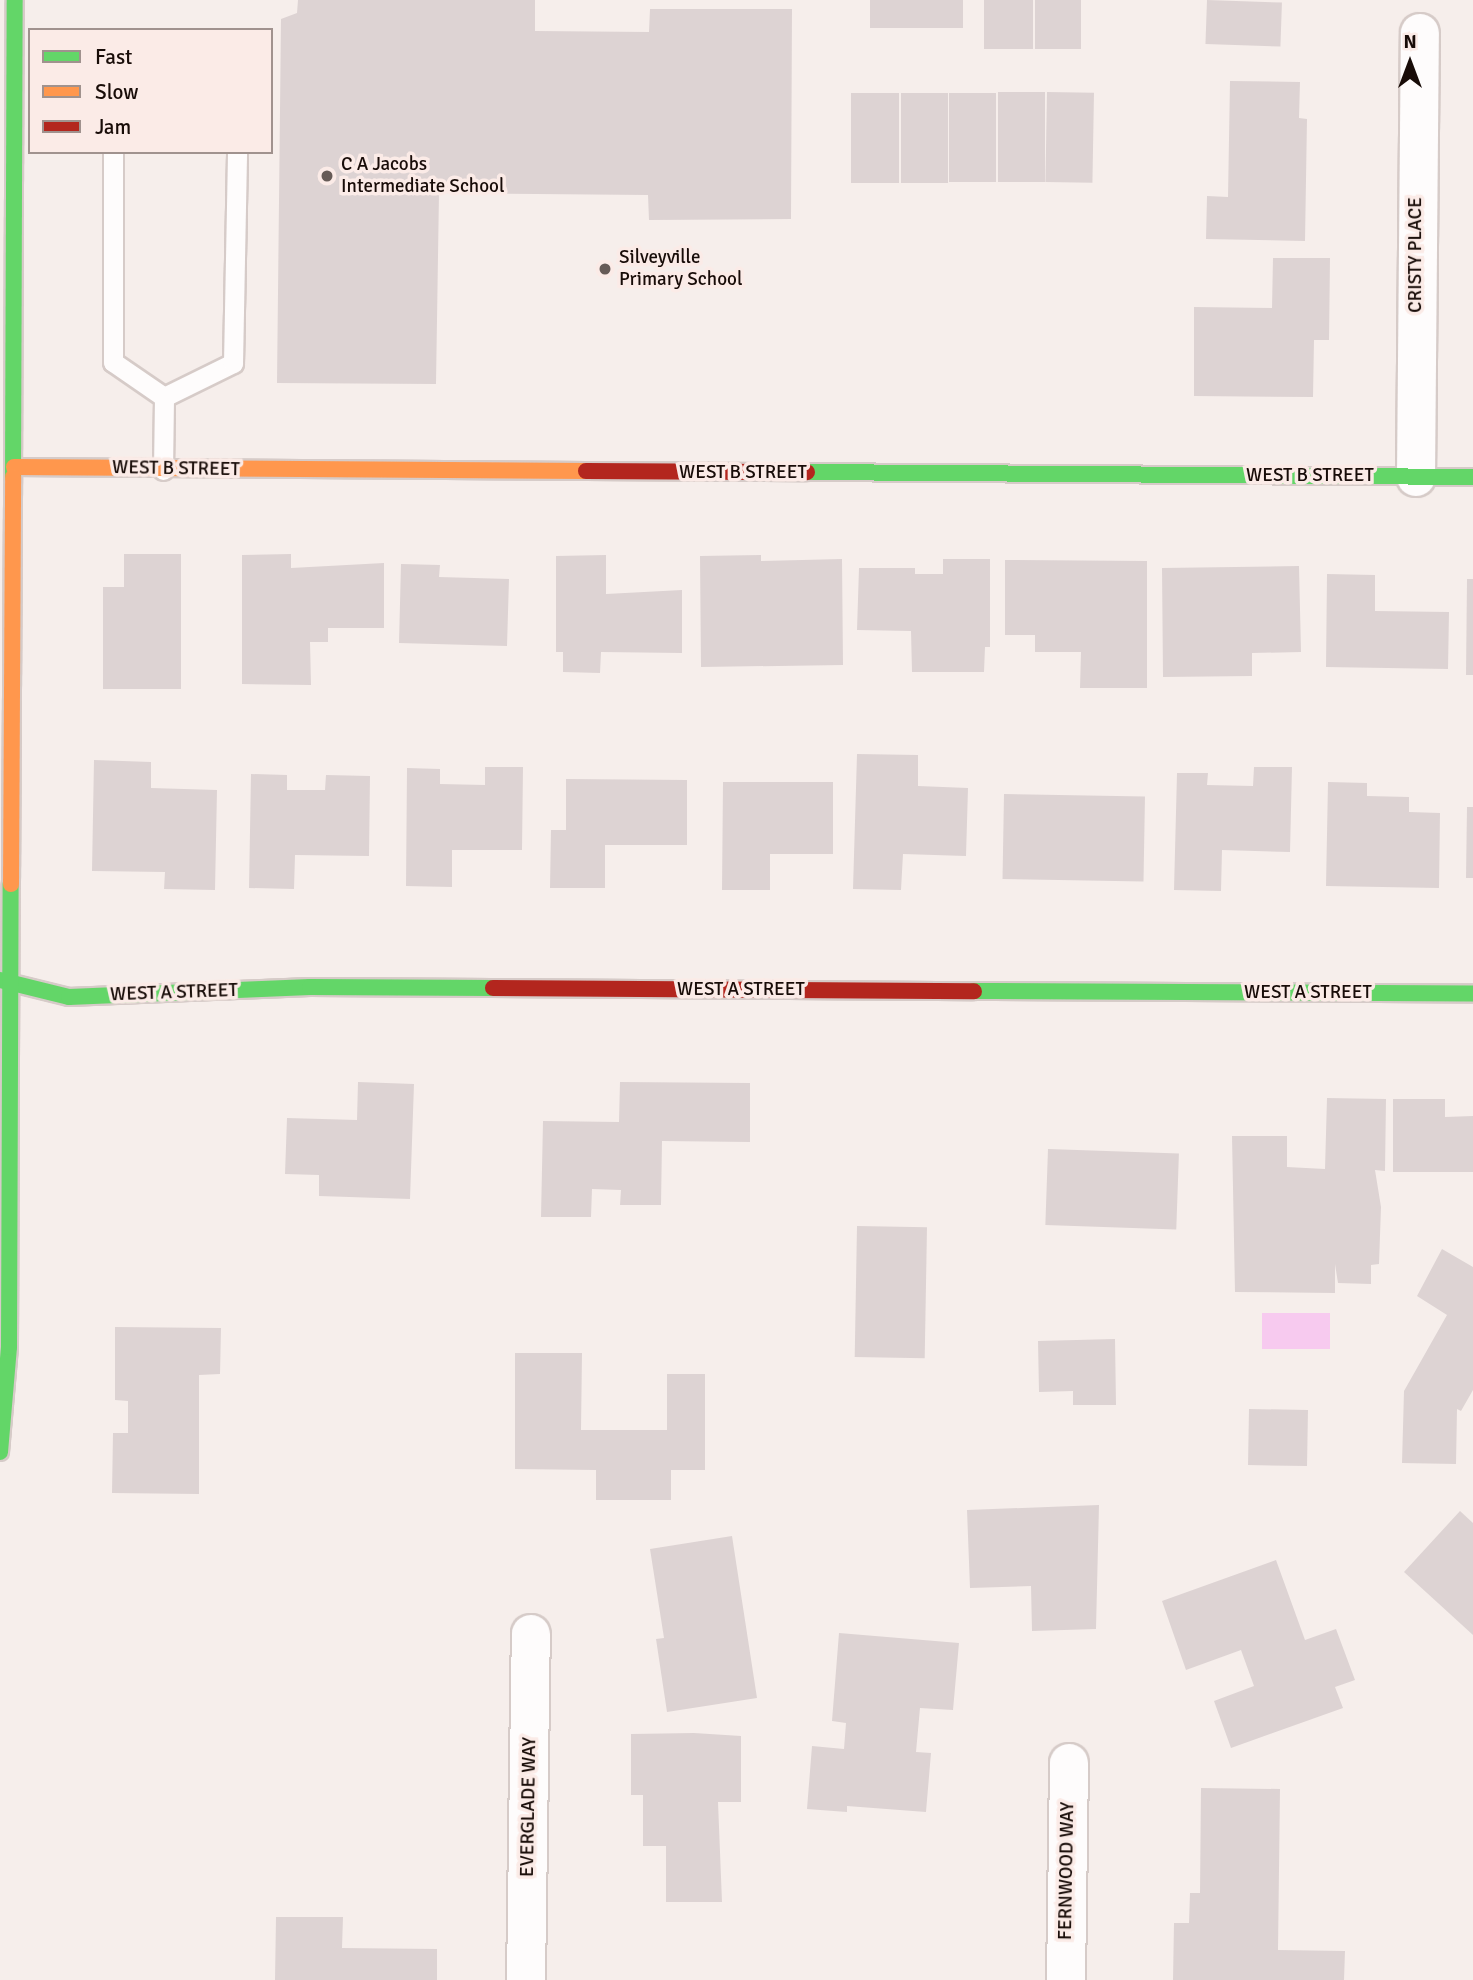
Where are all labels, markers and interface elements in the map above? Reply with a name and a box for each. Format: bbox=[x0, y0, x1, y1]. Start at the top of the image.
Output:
legend bbox=[28, 28, 273, 154]
north arrow bbox=[1375, 28, 1445, 98]
text: N bbox=[1403, 30, 1417, 54]
text: Fast bbox=[95, 44, 132, 70]
text: Slow bbox=[95, 79, 139, 105]
text: Jam bbox=[95, 114, 131, 140]
place label: C A Jacobs Intermediate School bbox=[341, 154, 505, 198]
marker: C A Jacobs Intermediate School bbox=[319, 168, 335, 184]
street label: CRISTY PLACE bbox=[1405, 197, 1427, 313]
place label: Silveyville Primary School bbox=[619, 247, 742, 291]
marker: Silveyville Primary School bbox=[597, 261, 613, 277]
street label: WEST B STREET bbox=[112, 456, 240, 482]
street label: WEST B STREET bbox=[679, 462, 807, 484]
street label: WEST B STREET bbox=[1246, 465, 1374, 487]
street label: WEST A STREET bbox=[110, 979, 238, 1007]
street label: WEST A STREET bbox=[677, 979, 805, 1001]
street label: WEST A STREET bbox=[1244, 982, 1372, 1004]
street label: EVERGLADE WAY bbox=[516, 1737, 542, 1877]
street label: FERNWOOD WAY bbox=[1054, 1802, 1080, 1940]

